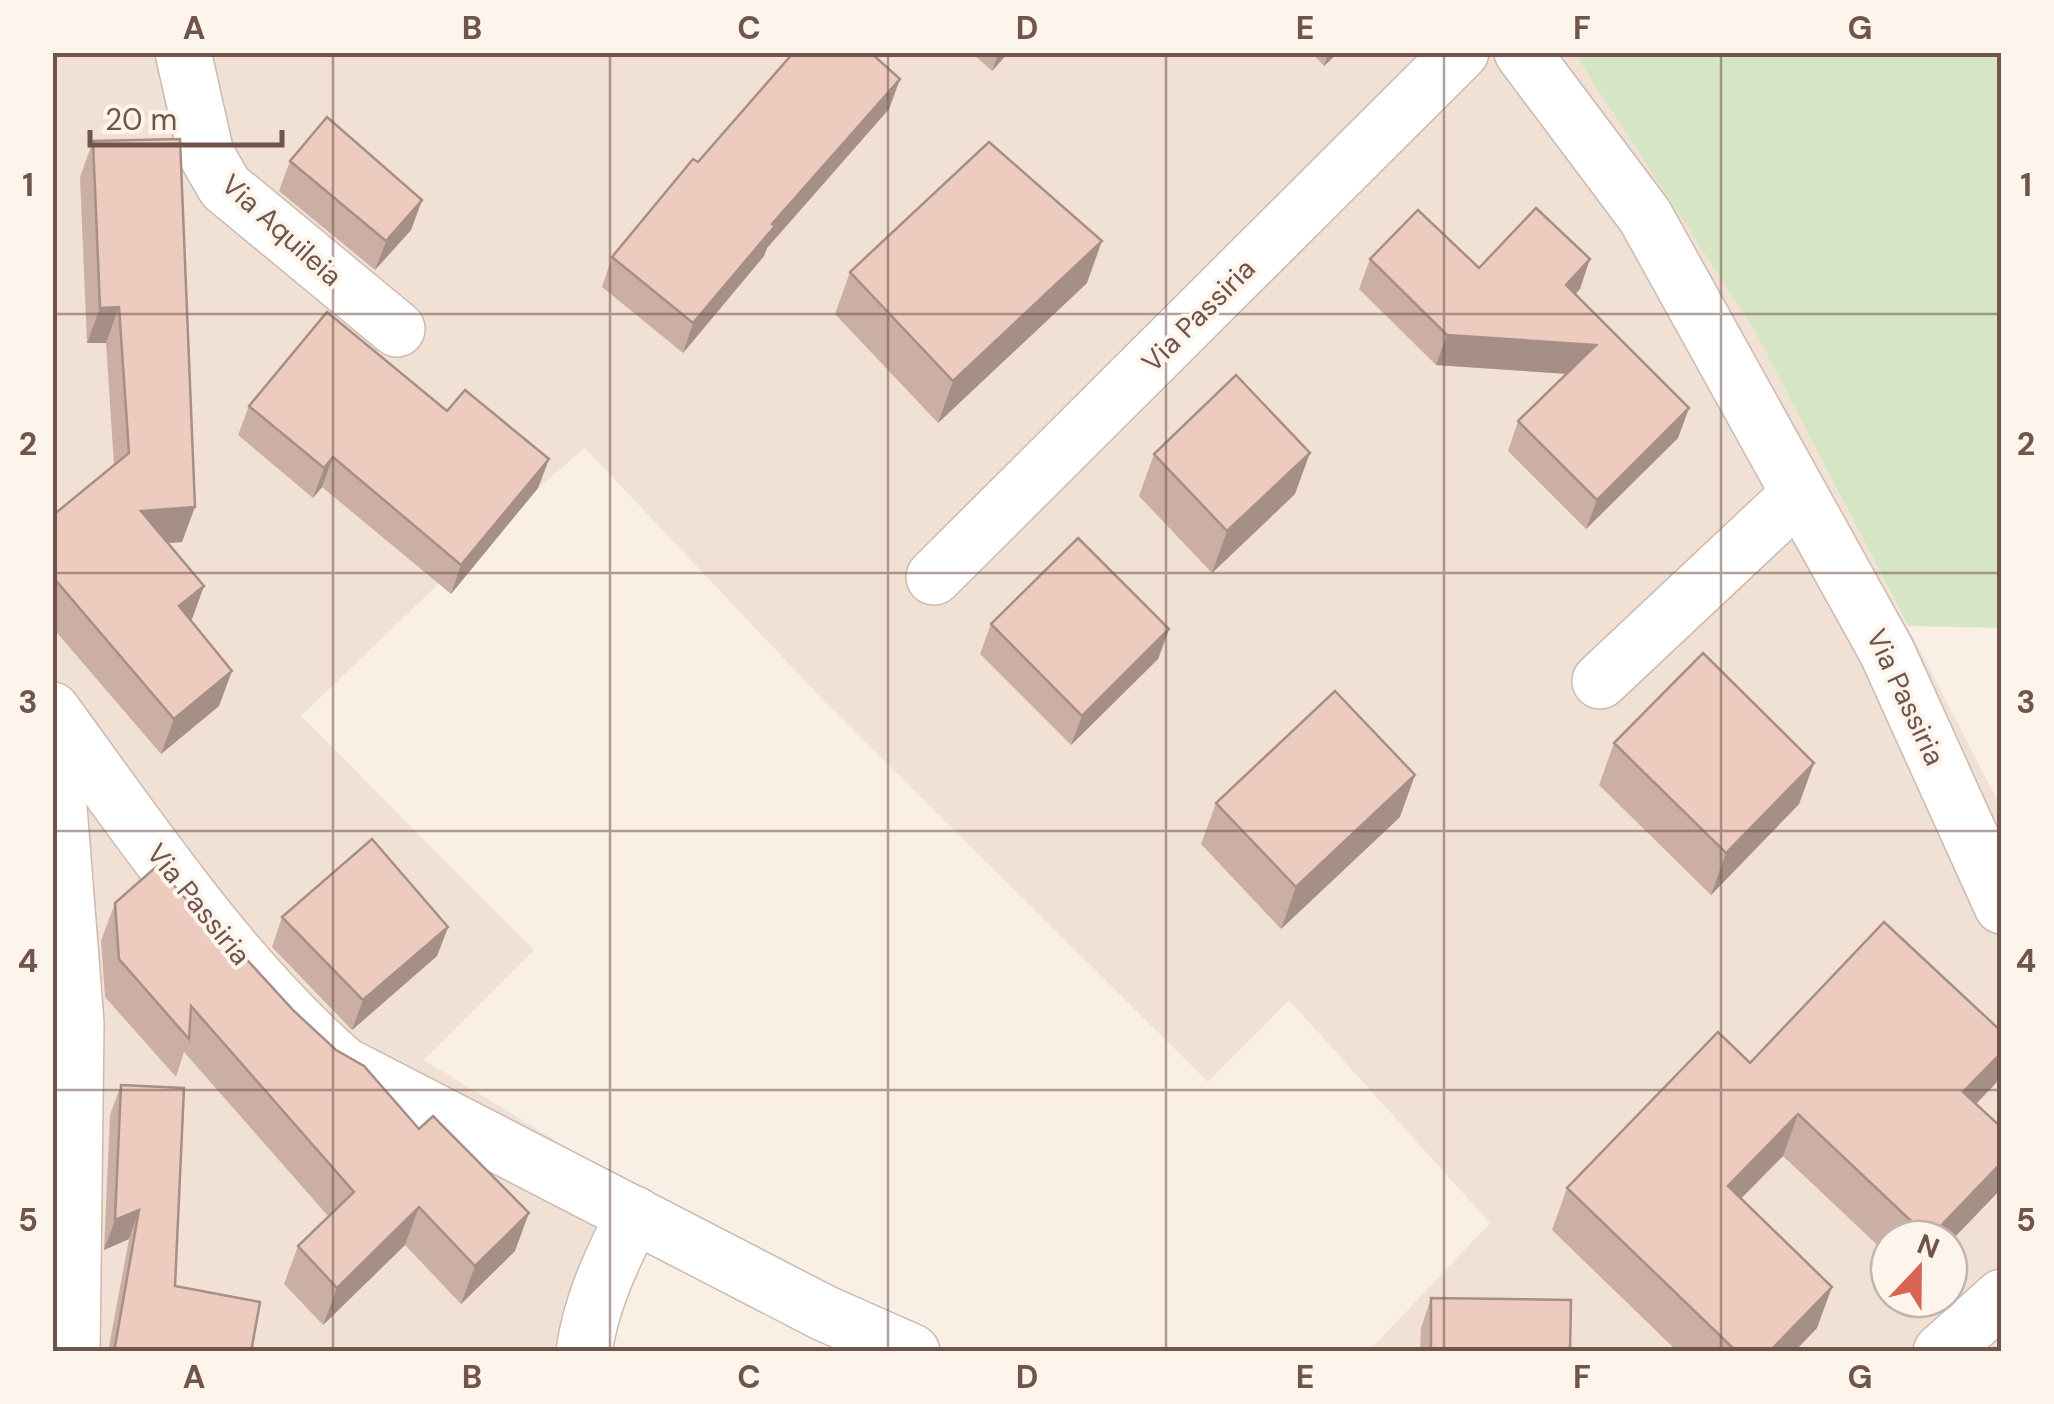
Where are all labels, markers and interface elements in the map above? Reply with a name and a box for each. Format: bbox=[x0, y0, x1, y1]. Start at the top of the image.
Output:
text: A bbox=[183, 7, 205, 49]
text: B bbox=[462, 7, 482, 49]
text: C bbox=[737, 7, 761, 49]
text: D bbox=[1016, 7, 1038, 49]
text: E bbox=[1296, 7, 1314, 49]
text: F bbox=[1573, 7, 1591, 49]
text: G bbox=[1848, 7, 1872, 49]
scale bar bbox=[90, 85, 282, 147]
text: 20 m bbox=[105, 100, 177, 139]
text: 1 bbox=[22, 164, 34, 206]
text: 1 bbox=[2020, 164, 2032, 206]
street label: Via Aquileia bbox=[213, 166, 350, 294]
street label: Via Passiria bbox=[1134, 251, 1263, 380]
text: 2 bbox=[19, 423, 37, 465]
text: 2 bbox=[2017, 423, 2035, 465]
street label: Via Passiria bbox=[1858, 623, 1953, 771]
text: 3 bbox=[18, 681, 38, 723]
text: 3 bbox=[2016, 681, 2036, 723]
street label: Via Passiria bbox=[138, 836, 259, 973]
text: 4 bbox=[18, 940, 38, 982]
text: 4 bbox=[2016, 940, 2036, 982]
text: 5 bbox=[18, 1199, 38, 1241]
text: 5 bbox=[2016, 1199, 2036, 1241]
north arrow bbox=[1869, 1219, 1969, 1319]
text: N bbox=[1912, 1225, 1945, 1267]
text: A bbox=[183, 1356, 205, 1398]
text: B bbox=[462, 1356, 482, 1398]
text: C bbox=[737, 1356, 761, 1398]
text: D bbox=[1016, 1356, 1038, 1398]
text: E bbox=[1296, 1356, 1314, 1398]
text: F bbox=[1573, 1356, 1591, 1398]
text: G bbox=[1848, 1356, 1872, 1398]

